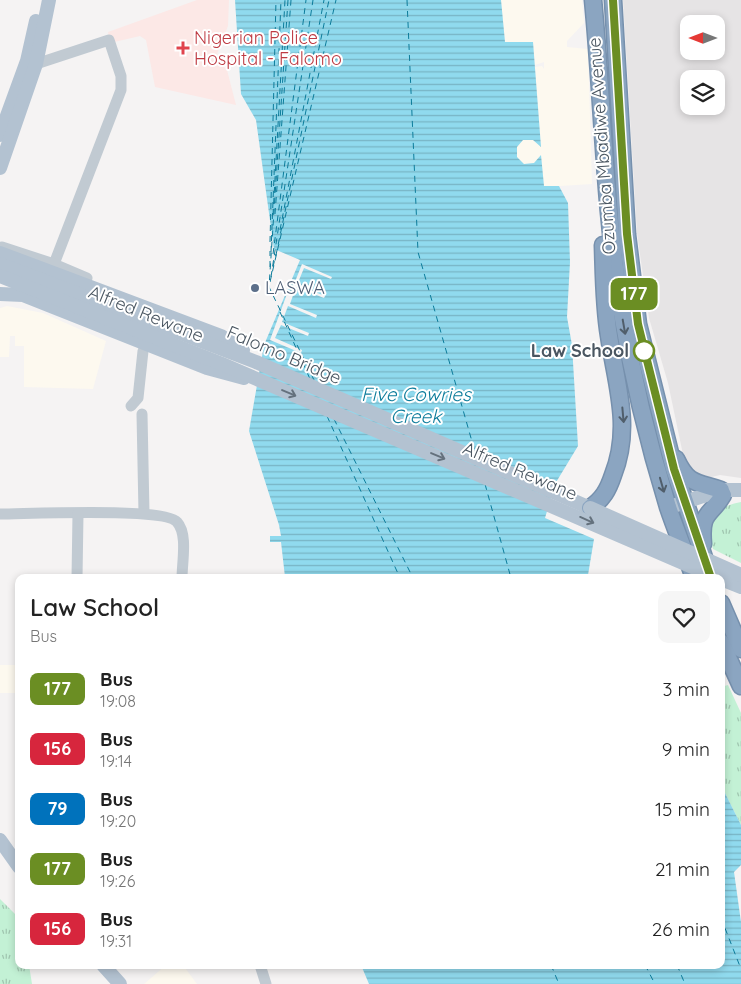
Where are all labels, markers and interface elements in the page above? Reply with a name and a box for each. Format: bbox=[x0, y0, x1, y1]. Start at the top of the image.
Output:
north arrow bbox=[680, 15, 725, 60]
map controls bbox=[680, 15, 725, 115]
place label: Nigerian Police Hospital - Falomo bbox=[194, 26, 342, 70]
street label: Ozumba Mbadiwe Avenue bbox=[582, 37, 621, 255]
marker: Nigerian Police Hospital - Falomo bbox=[176, 41, 190, 55]
button: layers bbox=[680, 70, 725, 115]
place label: LASWA bbox=[265, 276, 325, 299]
line badge: 177 bbox=[605, 278, 663, 310]
street label: Alfred Rewane bbox=[85, 280, 207, 347]
marker: LASWA bbox=[249, 282, 261, 294]
text: 177 bbox=[621, 282, 647, 305]
one-way arrow bbox=[620, 319, 630, 335]
street label: Falomo Bridge bbox=[223, 320, 345, 389]
place label: Law School bbox=[531, 339, 629, 362]
marker: Law School bbox=[633, 340, 655, 362]
water label: Five Cowries Creek bbox=[361, 382, 472, 428]
one-way arrow bbox=[281, 389, 296, 398]
one-way arrow bbox=[618, 407, 627, 423]
street label: Alfred Rewane bbox=[460, 436, 581, 505]
one-way arrow bbox=[430, 452, 445, 462]
one-way arrow bbox=[658, 477, 667, 493]
one-way arrow bbox=[579, 516, 594, 526]
button: heart bbox=[658, 591, 710, 643]
text: Law School bbox=[30, 592, 159, 622]
text: Bus bbox=[30, 626, 57, 646]
text: Bus bbox=[100, 667, 133, 691]
text: 177 bbox=[44, 677, 71, 700]
text: 3 min bbox=[662, 677, 710, 701]
text: 19:08 bbox=[100, 691, 136, 711]
text: Bus bbox=[100, 727, 133, 751]
text: 156 bbox=[44, 737, 71, 760]
text: 9 min bbox=[662, 737, 710, 761]
text: 19:14 bbox=[100, 751, 132, 771]
text: Bus bbox=[100, 787, 133, 811]
text: 79 bbox=[47, 797, 68, 820]
text: 15 min bbox=[655, 797, 710, 821]
text: 19:20 bbox=[100, 811, 136, 831]
text: Bus bbox=[100, 847, 133, 871]
text: 177 bbox=[44, 857, 71, 880]
text: 21 min bbox=[655, 857, 710, 881]
text: 19:26 bbox=[100, 871, 135, 891]
text: Bus bbox=[100, 907, 133, 931]
text: 156 bbox=[44, 917, 71, 940]
text: 26 min bbox=[652, 917, 710, 941]
text: 19:31 bbox=[100, 931, 132, 951]

